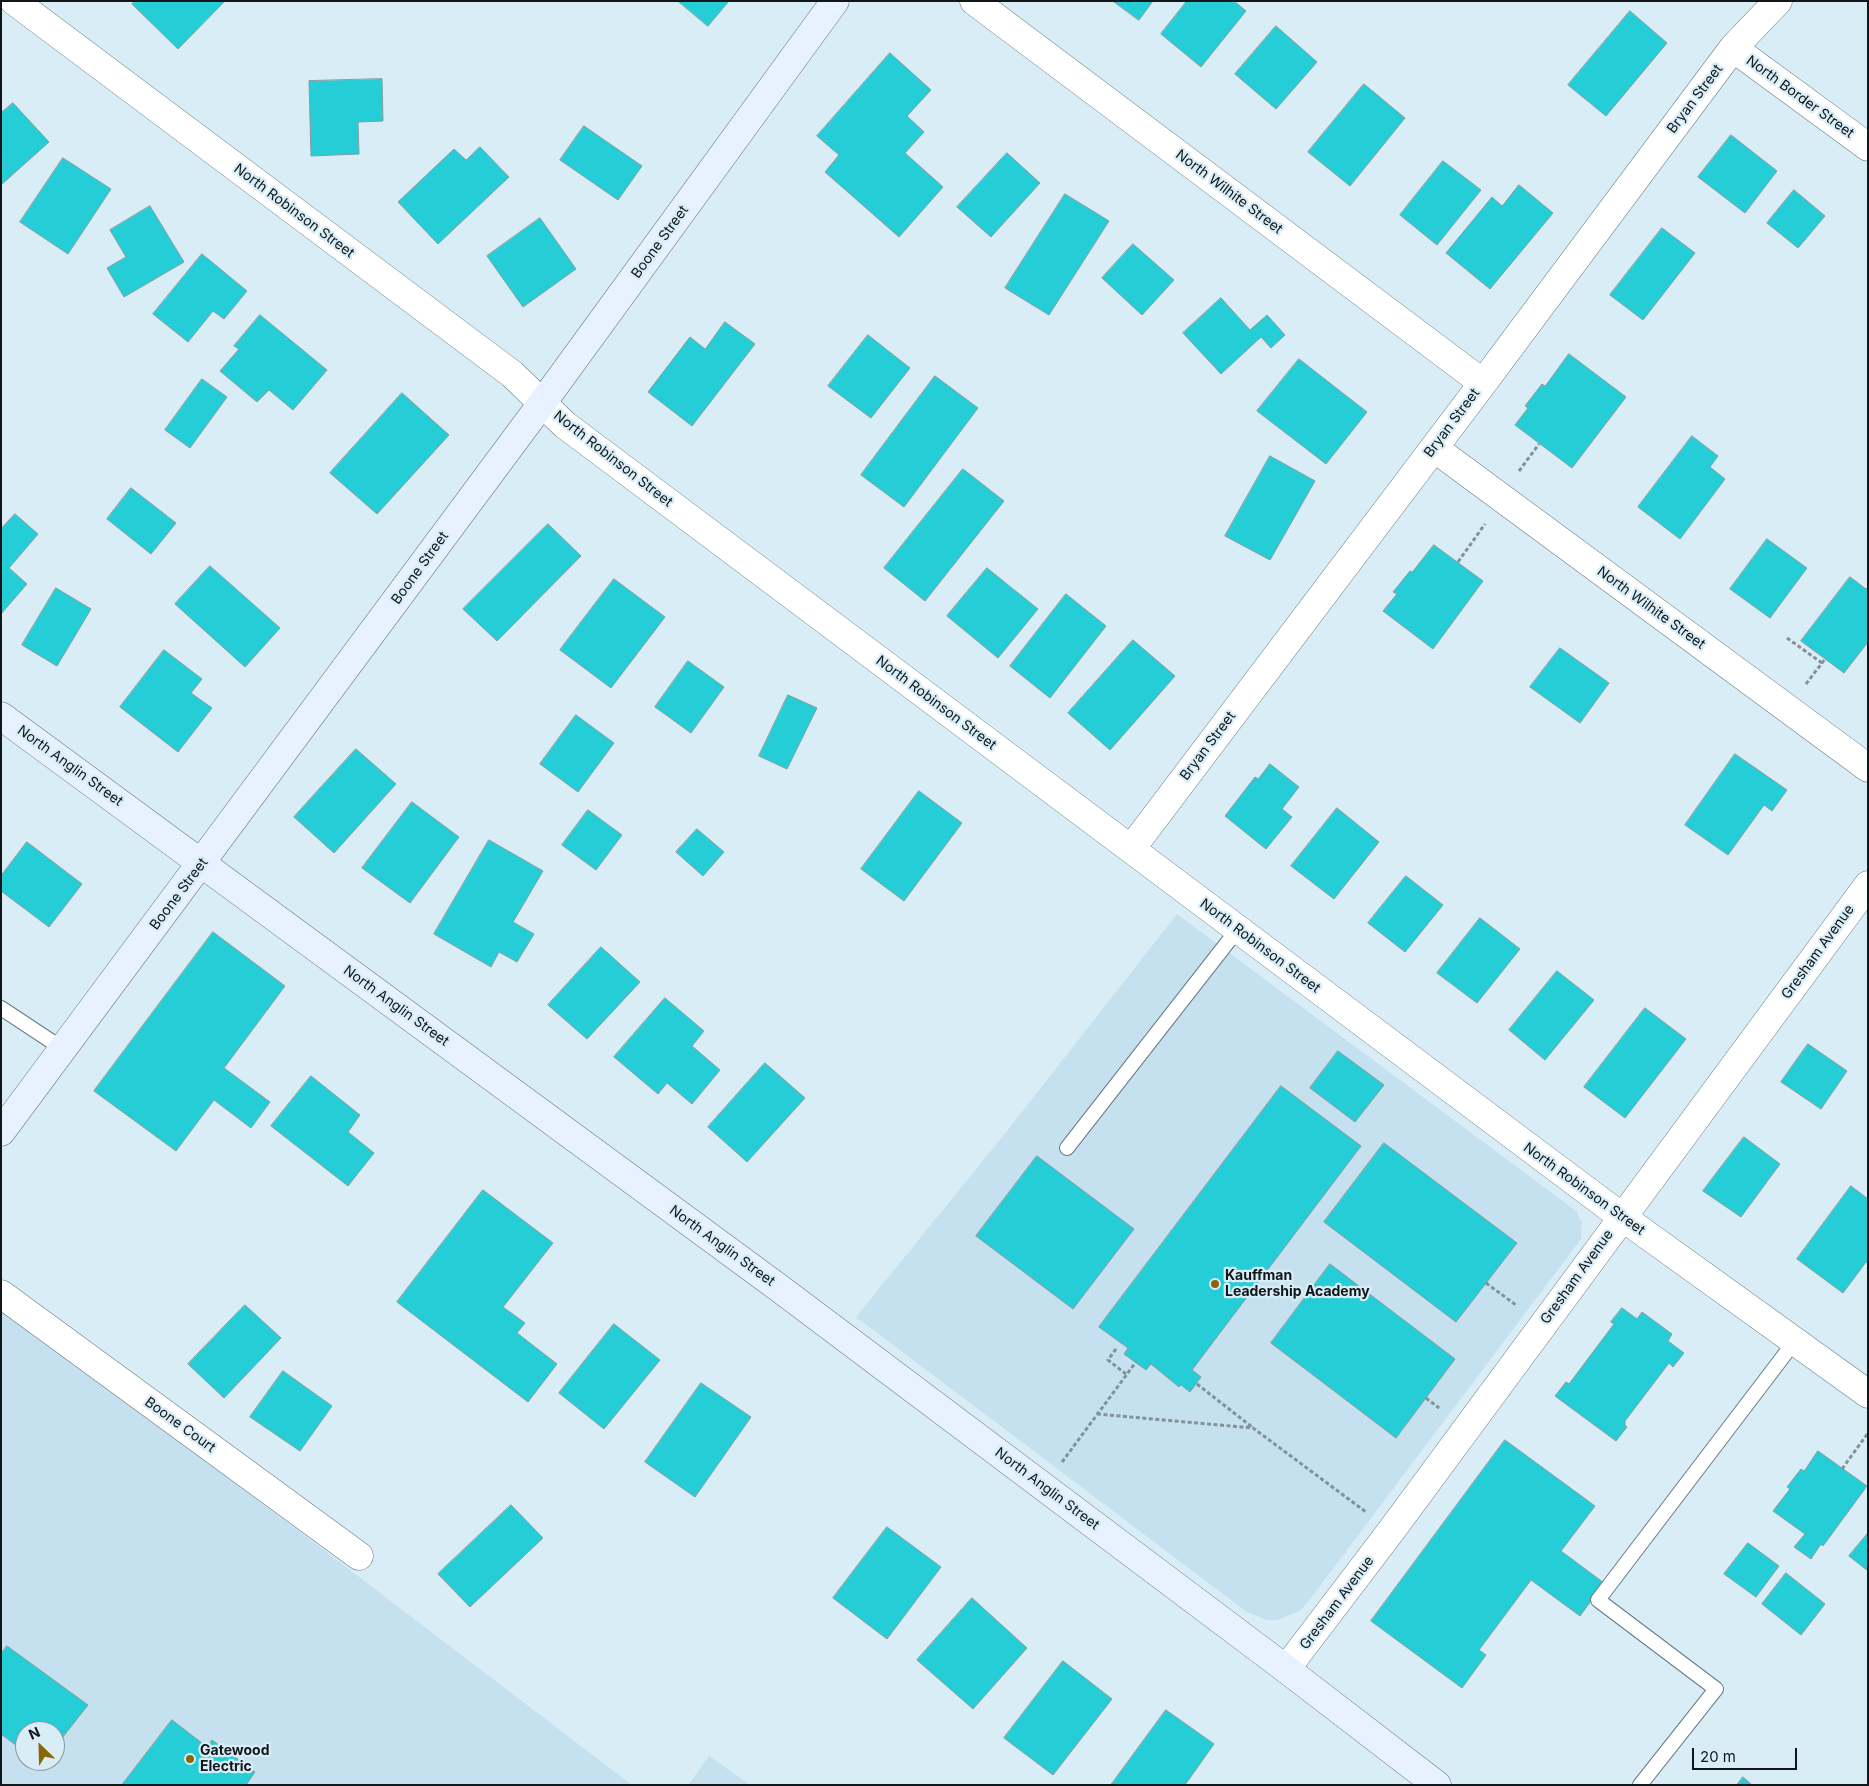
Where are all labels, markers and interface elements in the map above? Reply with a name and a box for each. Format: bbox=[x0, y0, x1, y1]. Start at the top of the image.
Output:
street label: North Border Street bbox=[1743, 52, 1857, 142]
street label: Bryan Street bbox=[1664, 61, 1726, 137]
street label: North Wilhite Street bbox=[1172, 146, 1286, 238]
street label: North Robinson Street bbox=[231, 160, 357, 262]
street label: Boone Street bbox=[628, 202, 692, 282]
street label: Bryan Street bbox=[1421, 385, 1483, 461]
street label: North Robinson Street bbox=[550, 407, 676, 511]
street label: Boone Street bbox=[388, 528, 452, 608]
street label: North Wilhite Street bbox=[1594, 563, 1708, 653]
street label: North Robinson Street bbox=[873, 652, 999, 754]
street label: Bryan Street bbox=[1177, 708, 1239, 784]
street label: North Anglin Street bbox=[14, 722, 126, 810]
street label: Boone Street bbox=[146, 855, 212, 933]
street label: North Robinson Street bbox=[1197, 895, 1323, 997]
street label: Gresham Avenue bbox=[1778, 902, 1858, 1002]
street label: North Anglin Street bbox=[340, 962, 452, 1050]
street label: North Robinson Street bbox=[1520, 1139, 1648, 1239]
street label: North Anglin Street bbox=[666, 1202, 778, 1290]
street label: Gresham Avenue bbox=[1537, 1227, 1617, 1327]
place label: Kauffman Leadership Academy bbox=[1225, 1268, 1370, 1300]
marker: Kauffman Leadership Academy bbox=[1209, 1278, 1221, 1290]
street label: Boone Court bbox=[141, 1394, 219, 1456]
street label: North Anglin Street bbox=[992, 1444, 1102, 1534]
street label: Gresham Avenue bbox=[1296, 1553, 1378, 1653]
north arrow bbox=[15, 1721, 65, 1771]
text: N bbox=[26, 1723, 42, 1743]
scale bar bbox=[1694, 1738, 1799, 1770]
place label: Gatewood Electric bbox=[200, 1743, 269, 1775]
text: 20 m bbox=[1700, 1747, 1736, 1766]
marker: Gatewood Electric bbox=[184, 1753, 196, 1765]

